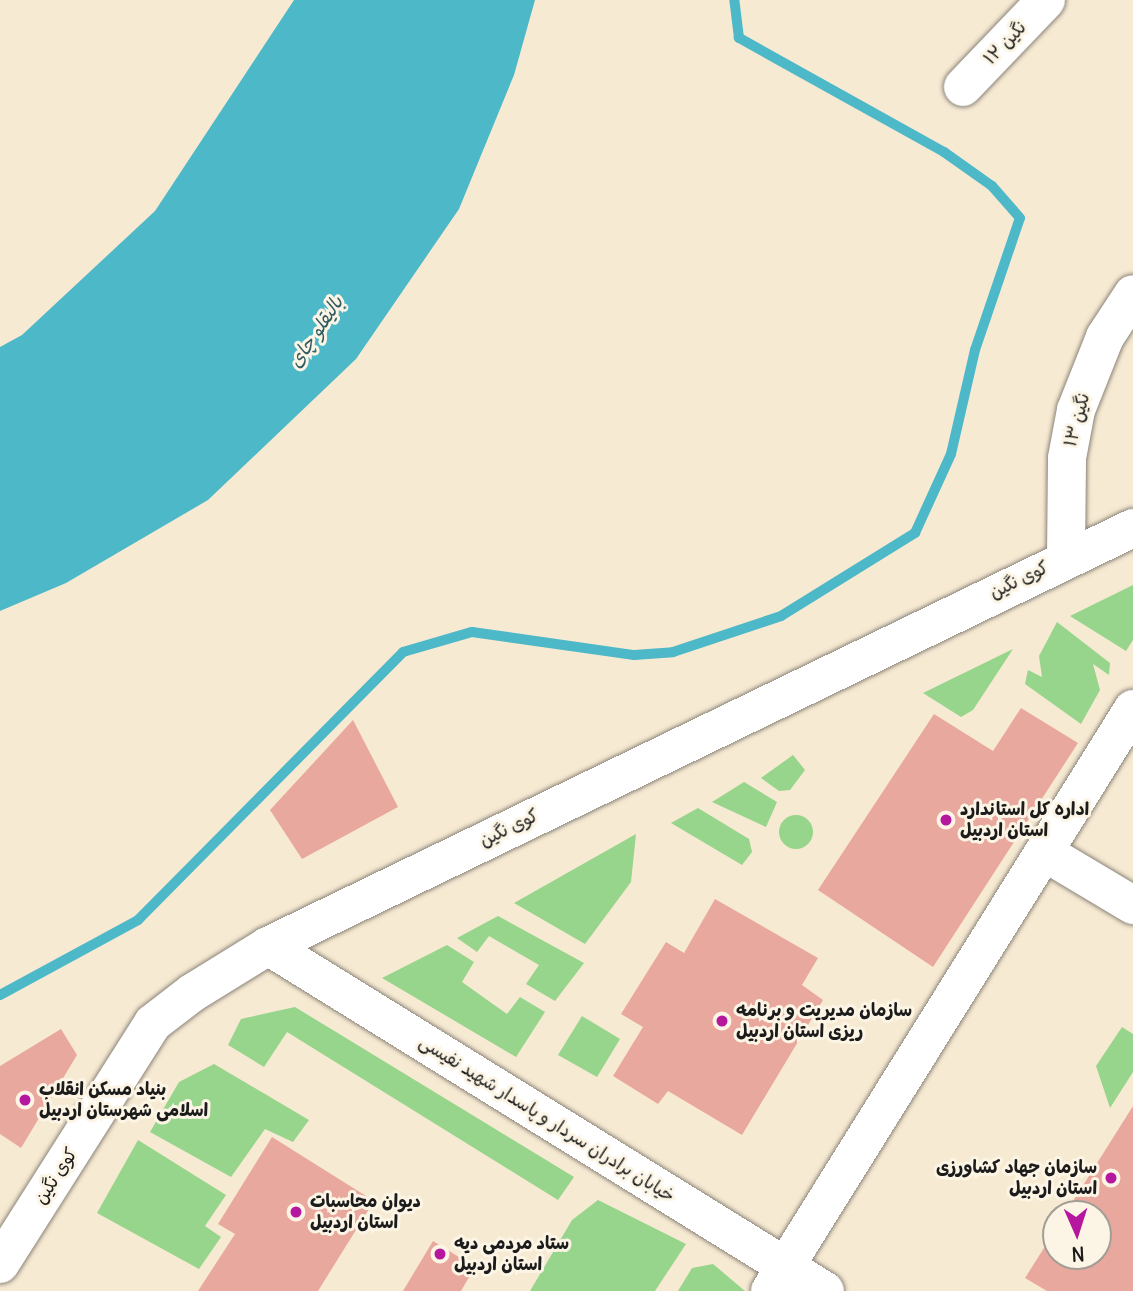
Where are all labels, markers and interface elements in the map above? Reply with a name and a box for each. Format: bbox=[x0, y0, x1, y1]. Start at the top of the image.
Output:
street label: نگین ۱۲ bbox=[979, 17, 1031, 69]
water label: بالیقلو چای bbox=[284, 292, 348, 372]
street label: نگین ۱۳ bbox=[1059, 391, 1095, 449]
street label: کوی نگین bbox=[986, 557, 1052, 603]
place label: اداره کل استاندارد استان اردبیل bbox=[960, 799, 1089, 842]
street label: کوی نگین bbox=[476, 805, 542, 851]
marker: اداره کل استاندارد استان اردبیل bbox=[938, 812, 954, 828]
place label: سازمان مدیریت و برنامه ریزی استان اردبیل bbox=[736, 1000, 912, 1042]
marker: سازمان مدیریت و برنامه ریزی استان اردبیل bbox=[714, 1013, 730, 1029]
street label: خیابان برادران سردار و پاسدار شهید نفیسی bbox=[415, 1031, 679, 1207]
place label: بنیاد مسکن انقلاب اسلامی شهرستان اردبیل bbox=[39, 1079, 208, 1122]
marker: بنیاد مسکن انقلاب اسلامی شهرستان اردبیل bbox=[17, 1092, 33, 1108]
street label: کوی نگین bbox=[30, 1144, 82, 1208]
place label: سازمان جهاد کشاورزی استان اردبیل bbox=[936, 1157, 1097, 1200]
marker: سازمان جهاد کشاورزی استان اردبیل bbox=[1103, 1170, 1119, 1186]
place label: دیوان محاسبات استان اردبیل bbox=[310, 1191, 421, 1234]
north arrow bbox=[1042, 1200, 1112, 1270]
marker: دیوان محاسبات استان اردبیل bbox=[288, 1204, 304, 1220]
place label: ستاد مردمی دیه استان اردبیل bbox=[454, 1233, 569, 1276]
text: N bbox=[1071, 1242, 1085, 1266]
marker: ستاد مردمی دیه استان اردبیل bbox=[432, 1246, 448, 1262]

